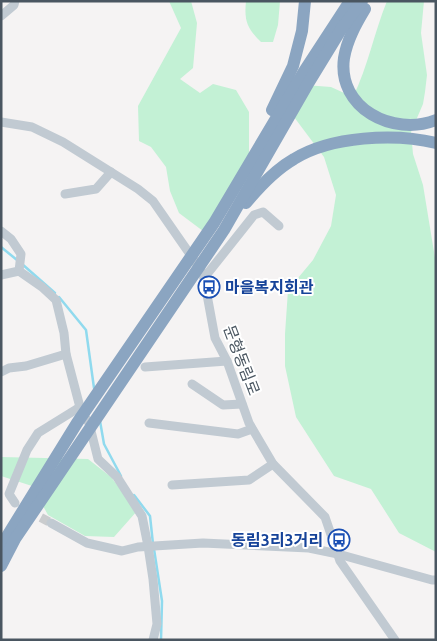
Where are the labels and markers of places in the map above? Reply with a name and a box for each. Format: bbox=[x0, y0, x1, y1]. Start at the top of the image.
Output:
bus stop icon: 마을복지회관 bbox=[197, 275, 221, 299]
place label: 마을복지회관 bbox=[225, 278, 314, 296]
bus stop icon: 동림3리3거리 bbox=[327, 528, 351, 552]
place label: 동림3리3거리 bbox=[231, 531, 323, 549]

